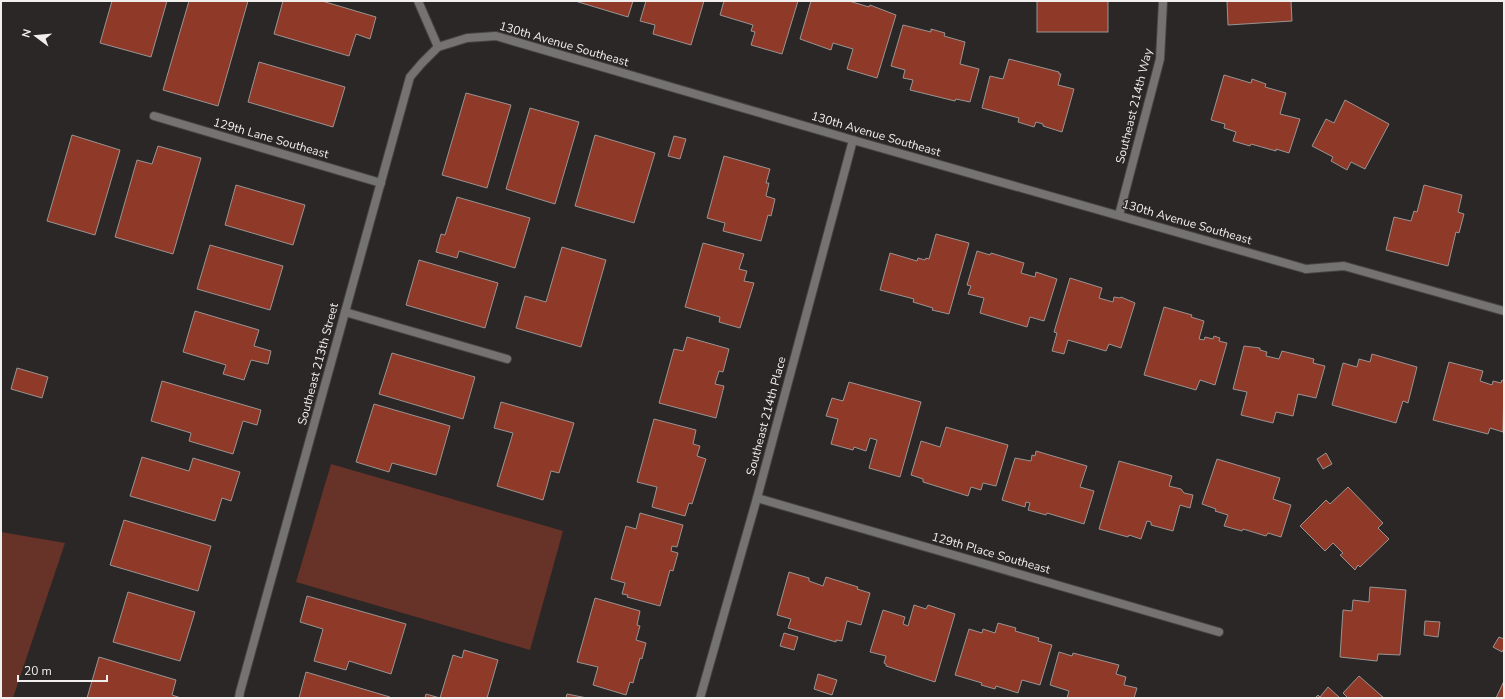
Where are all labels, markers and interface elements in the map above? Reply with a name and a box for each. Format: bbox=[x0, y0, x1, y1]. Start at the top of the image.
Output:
north arrow bbox=[16, 16, 56, 56]
street label: 130th Avenue Southeast bbox=[497, 18, 631, 70]
text: N bbox=[19, 27, 35, 39]
street label: Southeast 214th Way bbox=[1112, 46, 1156, 165]
street label: 130th Avenue Southeast bbox=[809, 108, 943, 160]
street label: 129th Lane Southeast bbox=[211, 114, 331, 162]
street label: 130th Avenue Southeast bbox=[1120, 196, 1254, 248]
street label: Southeast 213th Street bbox=[294, 300, 342, 427]
street label: Southeast 214th Place bbox=[742, 355, 790, 477]
street label: 129th Place Southeast bbox=[930, 528, 1053, 578]
scale bar bbox=[18, 657, 107, 683]
text: 20 m bbox=[24, 663, 52, 679]

